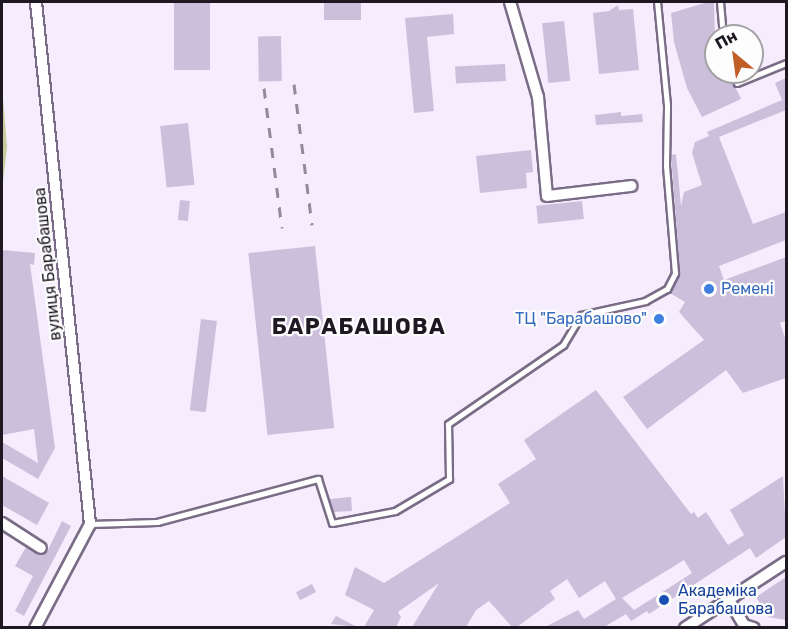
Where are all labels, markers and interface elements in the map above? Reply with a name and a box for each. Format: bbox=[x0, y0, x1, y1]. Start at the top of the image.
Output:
north arrow bbox=[704, 24, 764, 84]
text: Пн bbox=[712, 26, 740, 53]
street label: вулиця Барабашова bbox=[30, 186, 66, 342]
place label: Ремені bbox=[721, 279, 774, 299]
marker: Ремені bbox=[702, 282, 716, 296]
place label: ТЦ "Барабашово" bbox=[515, 309, 647, 329]
marker: ТЦ "Барабашово" bbox=[652, 312, 666, 326]
district label: БАРАБАШОВА bbox=[272, 314, 446, 340]
place label: Академіка Барабашова bbox=[678, 581, 773, 619]
marker: Академіка Барабашова bbox=[655, 591, 673, 609]

